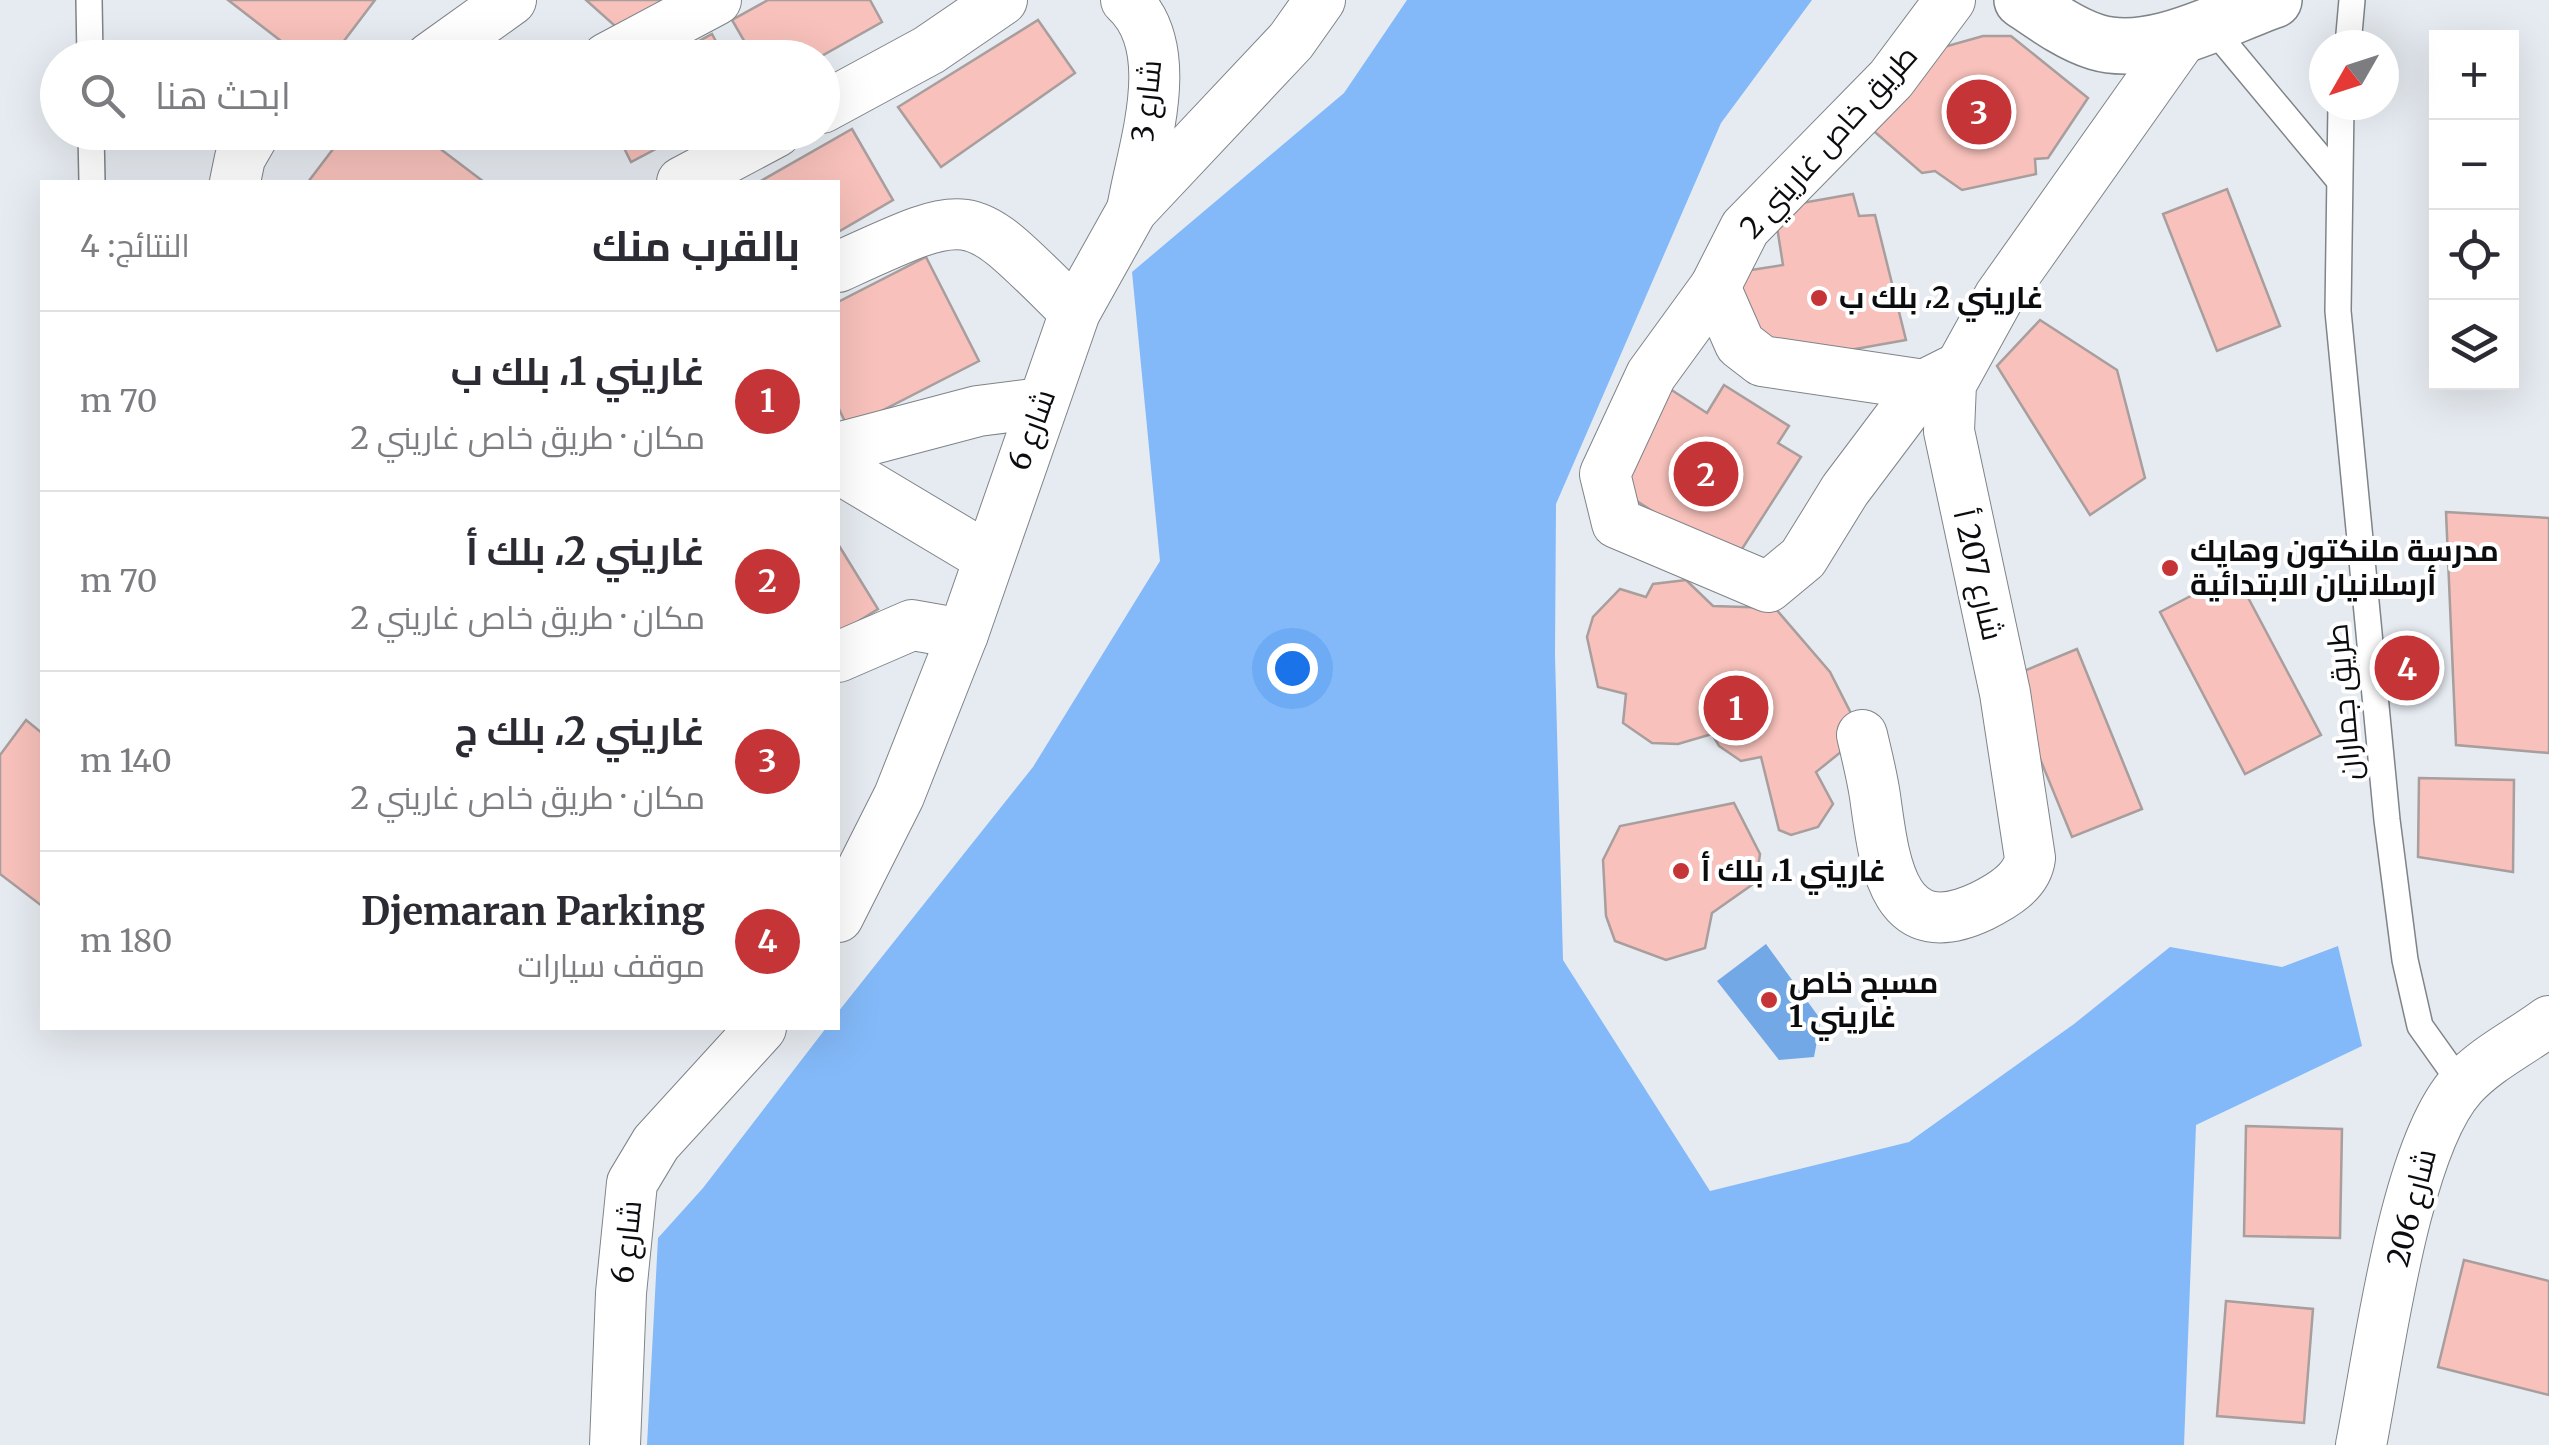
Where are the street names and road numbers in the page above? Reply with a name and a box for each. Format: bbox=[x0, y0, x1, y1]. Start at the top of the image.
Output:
street label: طريق خاص غاريني 2 bbox=[1731, 37, 1929, 249]
street label: شارع 3 bbox=[1123, 58, 1171, 144]
street label: شارع 6 bbox=[999, 384, 1065, 476]
street label: شارع 207 أ bbox=[1944, 506, 2012, 644]
street label: طريق جماران bbox=[2317, 622, 2369, 782]
street label: شارع 206 bbox=[2378, 1145, 2446, 1271]
street label: شارع 6 bbox=[603, 1198, 651, 1286]

